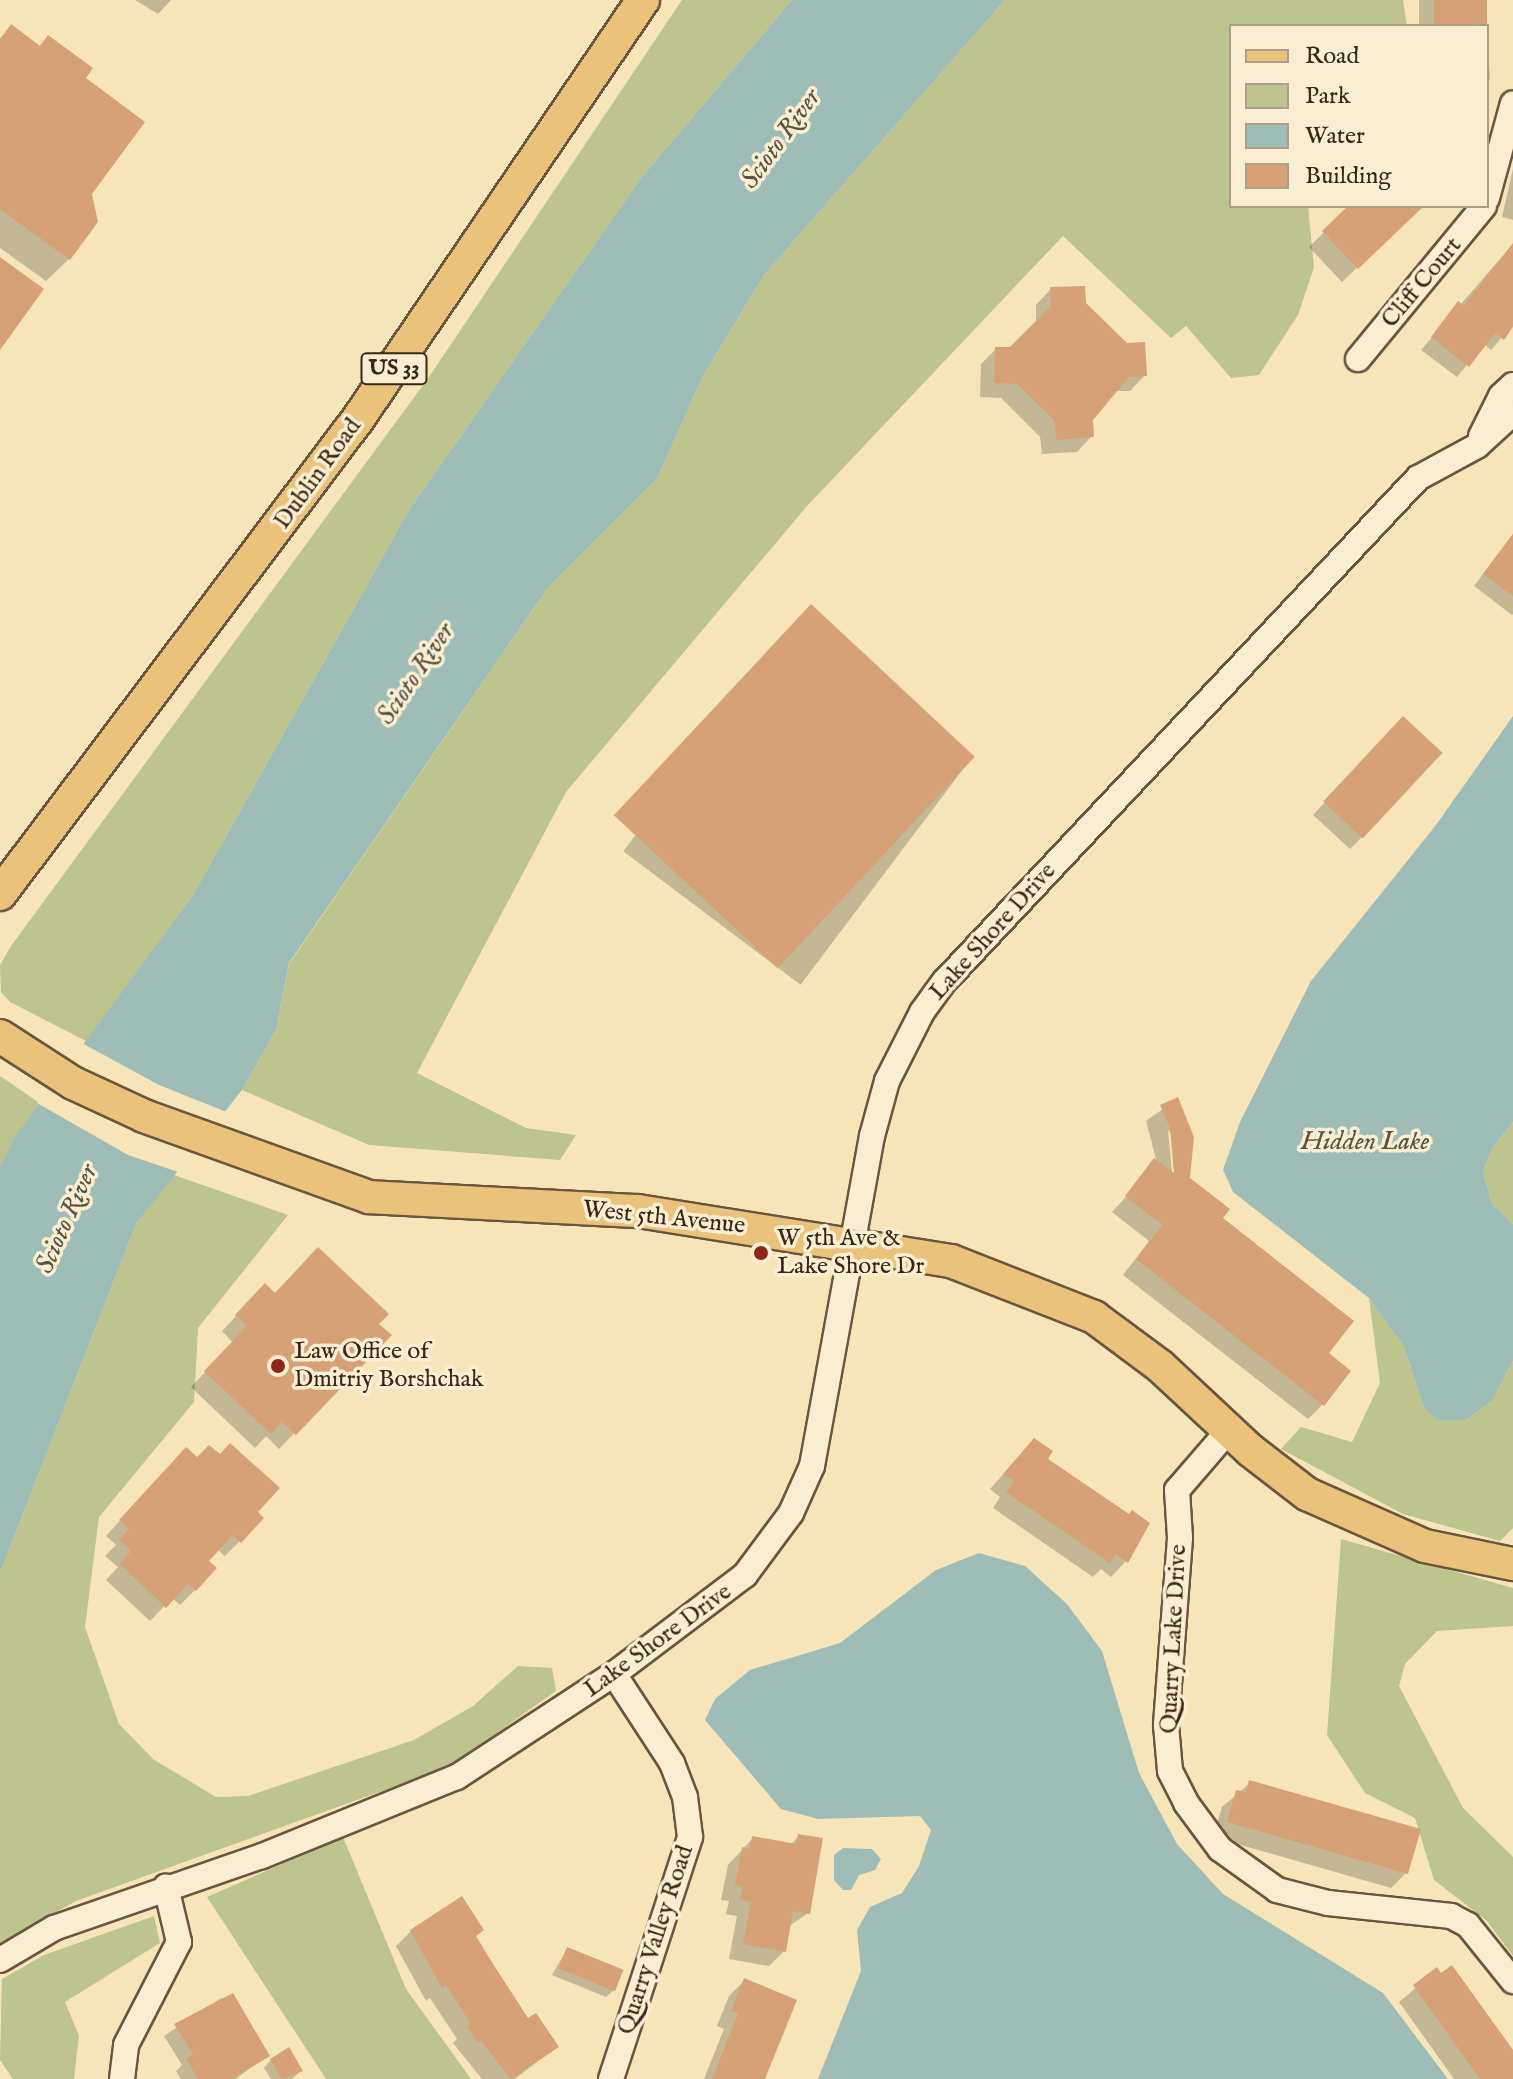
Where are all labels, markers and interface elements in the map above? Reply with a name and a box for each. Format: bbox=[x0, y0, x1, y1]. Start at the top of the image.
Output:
legend bbox=[1229, 24, 1489, 208]
text: Road bbox=[1305, 41, 1359, 72]
text: Park bbox=[1305, 81, 1351, 112]
water label: Scioto River bbox=[734, 83, 828, 195]
text: Water bbox=[1305, 121, 1365, 152]
text: Building bbox=[1305, 161, 1391, 192]
street label: Cliff Court bbox=[1376, 232, 1468, 334]
road number: US 33 bbox=[360, 351, 428, 387]
street label: Dublin Road bbox=[268, 413, 368, 535]
water label: Scioto River bbox=[371, 617, 461, 731]
street label: Lake Shore Drive bbox=[924, 857, 1062, 1007]
water label: Hidden Lake bbox=[1301, 1126, 1429, 1158]
water label: Scioto River bbox=[29, 1160, 105, 1278]
street label: West 5th Avenue bbox=[581, 1195, 747, 1241]
place label: W 5th Ave & Lake Shore Dr bbox=[777, 1225, 924, 1281]
marker: W 5th Ave & Lake Shore Dr bbox=[752, 1244, 770, 1262]
place label: Law Office of Dmitriy Borshchak bbox=[294, 1338, 484, 1394]
marker: Law Office of Dmitriy Borshchak bbox=[269, 1357, 287, 1375]
street label: Quarry Lake Drive bbox=[1155, 1544, 1193, 1734]
street label: Lake Shore Drive bbox=[579, 1578, 737, 1704]
street label: Quarry Valley Road bbox=[612, 1842, 700, 2038]

